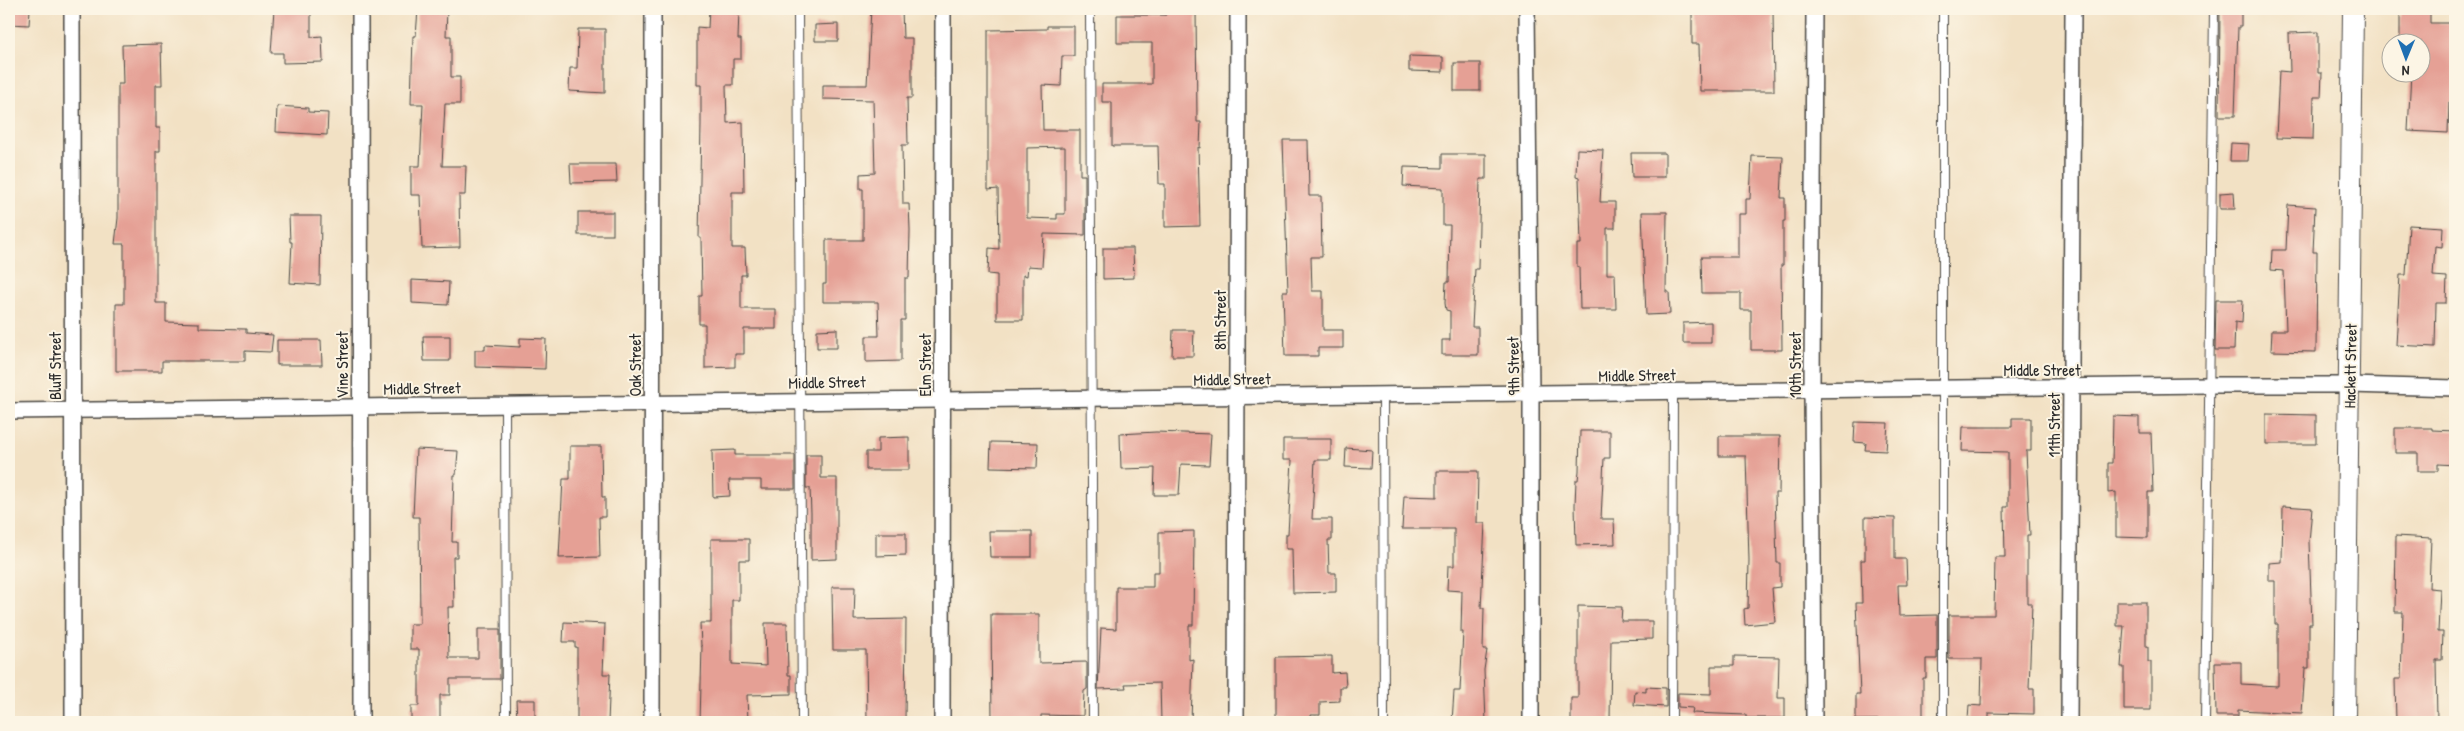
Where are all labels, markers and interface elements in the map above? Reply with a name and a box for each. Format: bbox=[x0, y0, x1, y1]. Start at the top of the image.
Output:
north arrow bbox=[2382, 32, 2432, 82]
text: N bbox=[2401, 62, 2410, 81]
street label: 8th Street bbox=[1209, 289, 1231, 350]
street label: Hackett Street bbox=[2338, 323, 2362, 409]
street label: Bluff Street bbox=[44, 331, 66, 400]
street label: Vine Street bbox=[331, 331, 353, 399]
street label: 10th Street bbox=[1784, 331, 1806, 398]
street label: Oak Street bbox=[624, 333, 646, 396]
street label: Elm Street bbox=[914, 333, 936, 397]
street label: 9th Street bbox=[1501, 336, 1525, 396]
street label: Middle Street bbox=[2003, 359, 2081, 381]
street label: Middle Street bbox=[1598, 363, 1676, 387]
street label: Middle Street bbox=[1193, 367, 1271, 391]
street label: Middle Street bbox=[788, 370, 866, 394]
street label: Middle Street bbox=[383, 376, 461, 400]
street label: 11th Street bbox=[2043, 392, 2065, 457]

